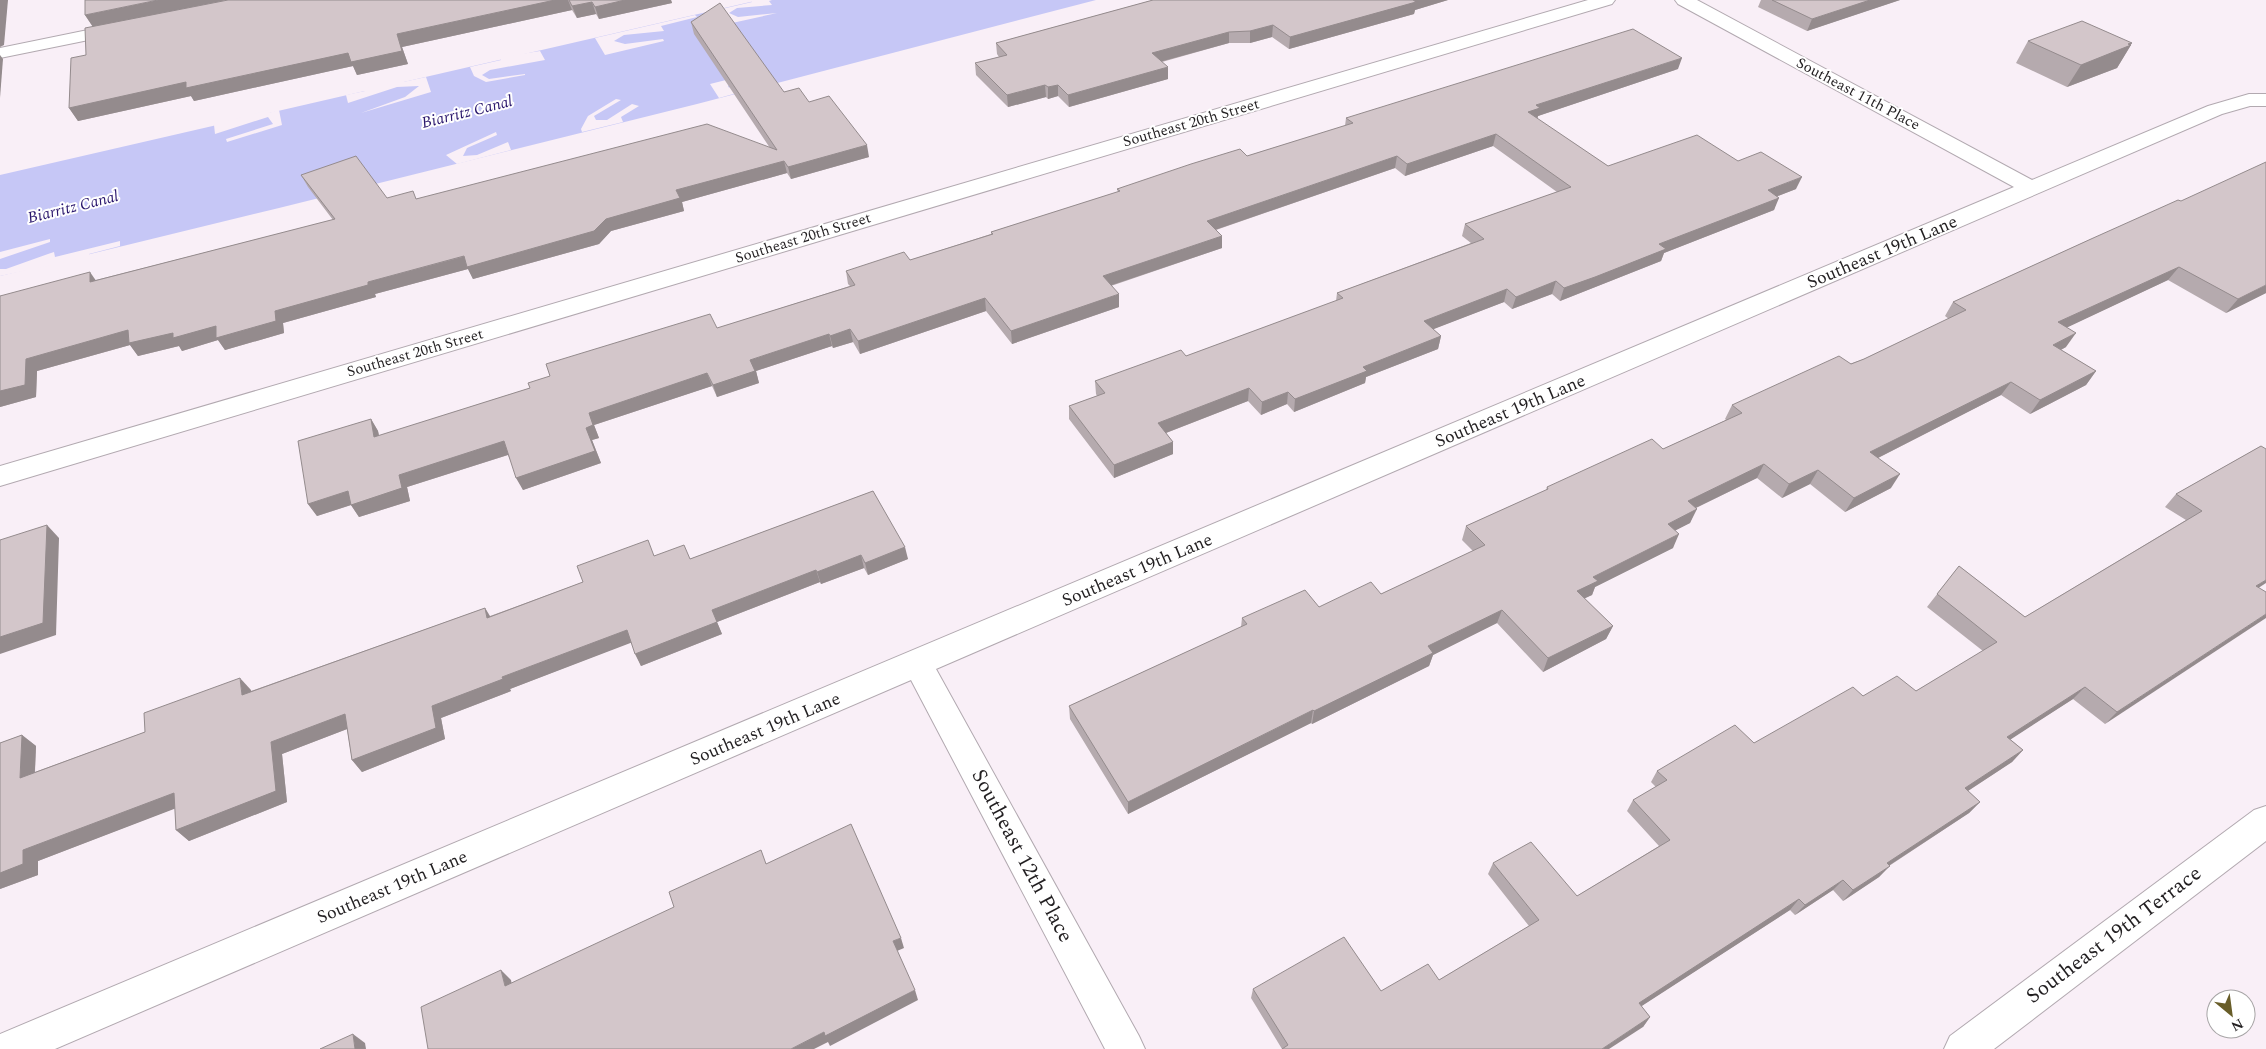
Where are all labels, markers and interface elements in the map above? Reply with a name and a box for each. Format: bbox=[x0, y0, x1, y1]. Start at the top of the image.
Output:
street label: Southeast 11th Place bbox=[1792, 52, 1924, 136]
water label: Biarritz Canal bbox=[419, 89, 515, 135]
street label: Southeast 20th Street bbox=[1120, 93, 1262, 153]
water label: Biarritz Canal bbox=[25, 184, 121, 230]
street label: Southeast 20th Street bbox=[732, 206, 874, 270]
street label: Southeast 19th Lane bbox=[1802, 208, 1962, 296]
street label: Southeast 20th Street bbox=[344, 323, 486, 383]
street label: Southeast 19th Lane bbox=[1430, 367, 1590, 455]
street label: Southeast 19th Lane bbox=[1057, 526, 1217, 614]
street label: Southeast 19th Lane bbox=[685, 685, 845, 773]
street label: Southeast 12th Place bbox=[963, 764, 1081, 948]
street label: Southeast 19th Lane bbox=[312, 843, 472, 931]
street label: Southeast 19th Terrace bbox=[2019, 858, 2209, 1012]
north arrow bbox=[2206, 989, 2256, 1039]
text: N bbox=[2227, 1013, 2247, 1037]

